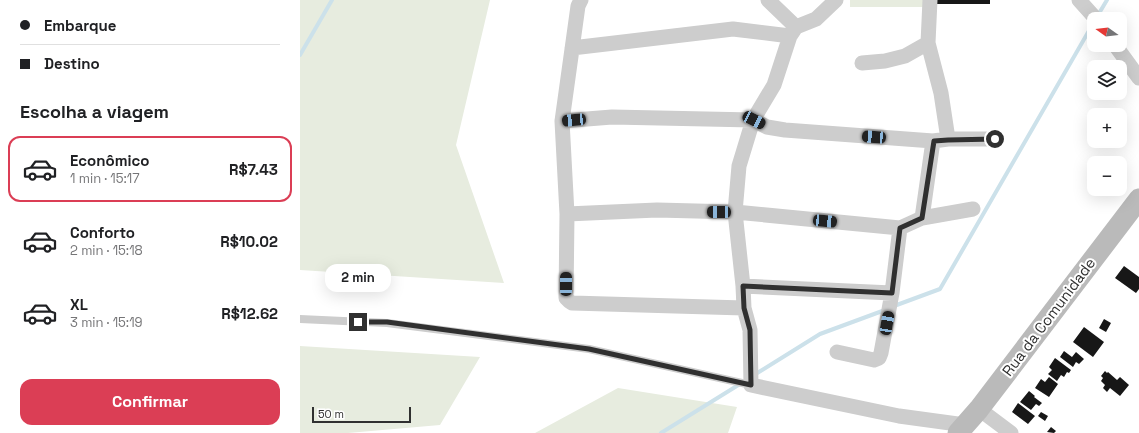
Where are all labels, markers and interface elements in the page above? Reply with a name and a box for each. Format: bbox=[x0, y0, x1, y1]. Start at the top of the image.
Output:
north arrow bbox=[1087, 12, 1127, 52]
map controls bbox=[1087, 12, 1127, 196]
text: Embarque bbox=[44, 16, 117, 35]
text: Destino bbox=[44, 54, 100, 73]
button: layers bbox=[1087, 60, 1127, 100]
text: Escolha a viagem bbox=[20, 100, 169, 123]
button: + bbox=[1087, 108, 1127, 148]
car bbox=[741, 109, 767, 131]
car bbox=[562, 113, 586, 127]
car bbox=[862, 130, 886, 144]
route start bbox=[986, 130, 1004, 148]
icon: car bbox=[22, 151, 58, 187]
text: Econômico bbox=[70, 151, 149, 170]
button: − bbox=[1087, 156, 1127, 196]
text: R$7.43 bbox=[229, 160, 278, 179]
text: 1 min · 15:17 bbox=[70, 170, 140, 187]
car bbox=[707, 206, 731, 218]
car bbox=[813, 214, 837, 228]
icon: car bbox=[22, 223, 58, 259]
text: Conforto bbox=[70, 223, 135, 242]
text: R$10.02 bbox=[220, 232, 278, 251]
text: 2 min · 15:18 bbox=[70, 242, 143, 259]
street label: Rua da Comunidade bbox=[998, 254, 1099, 380]
callout: 2 min bbox=[325, 264, 391, 292]
text: 2 min bbox=[341, 269, 375, 286]
car bbox=[560, 272, 572, 296]
icon: car bbox=[22, 295, 58, 331]
text: XL bbox=[70, 295, 88, 314]
text: R$12.62 bbox=[221, 304, 278, 323]
car bbox=[879, 310, 895, 336]
route end bbox=[349, 313, 367, 331]
text: 3 min · 15:19 bbox=[70, 314, 143, 331]
button: Confirmar bbox=[20, 379, 280, 425]
scale bar bbox=[312, 405, 411, 424]
text: 50 m bbox=[318, 407, 344, 421]

